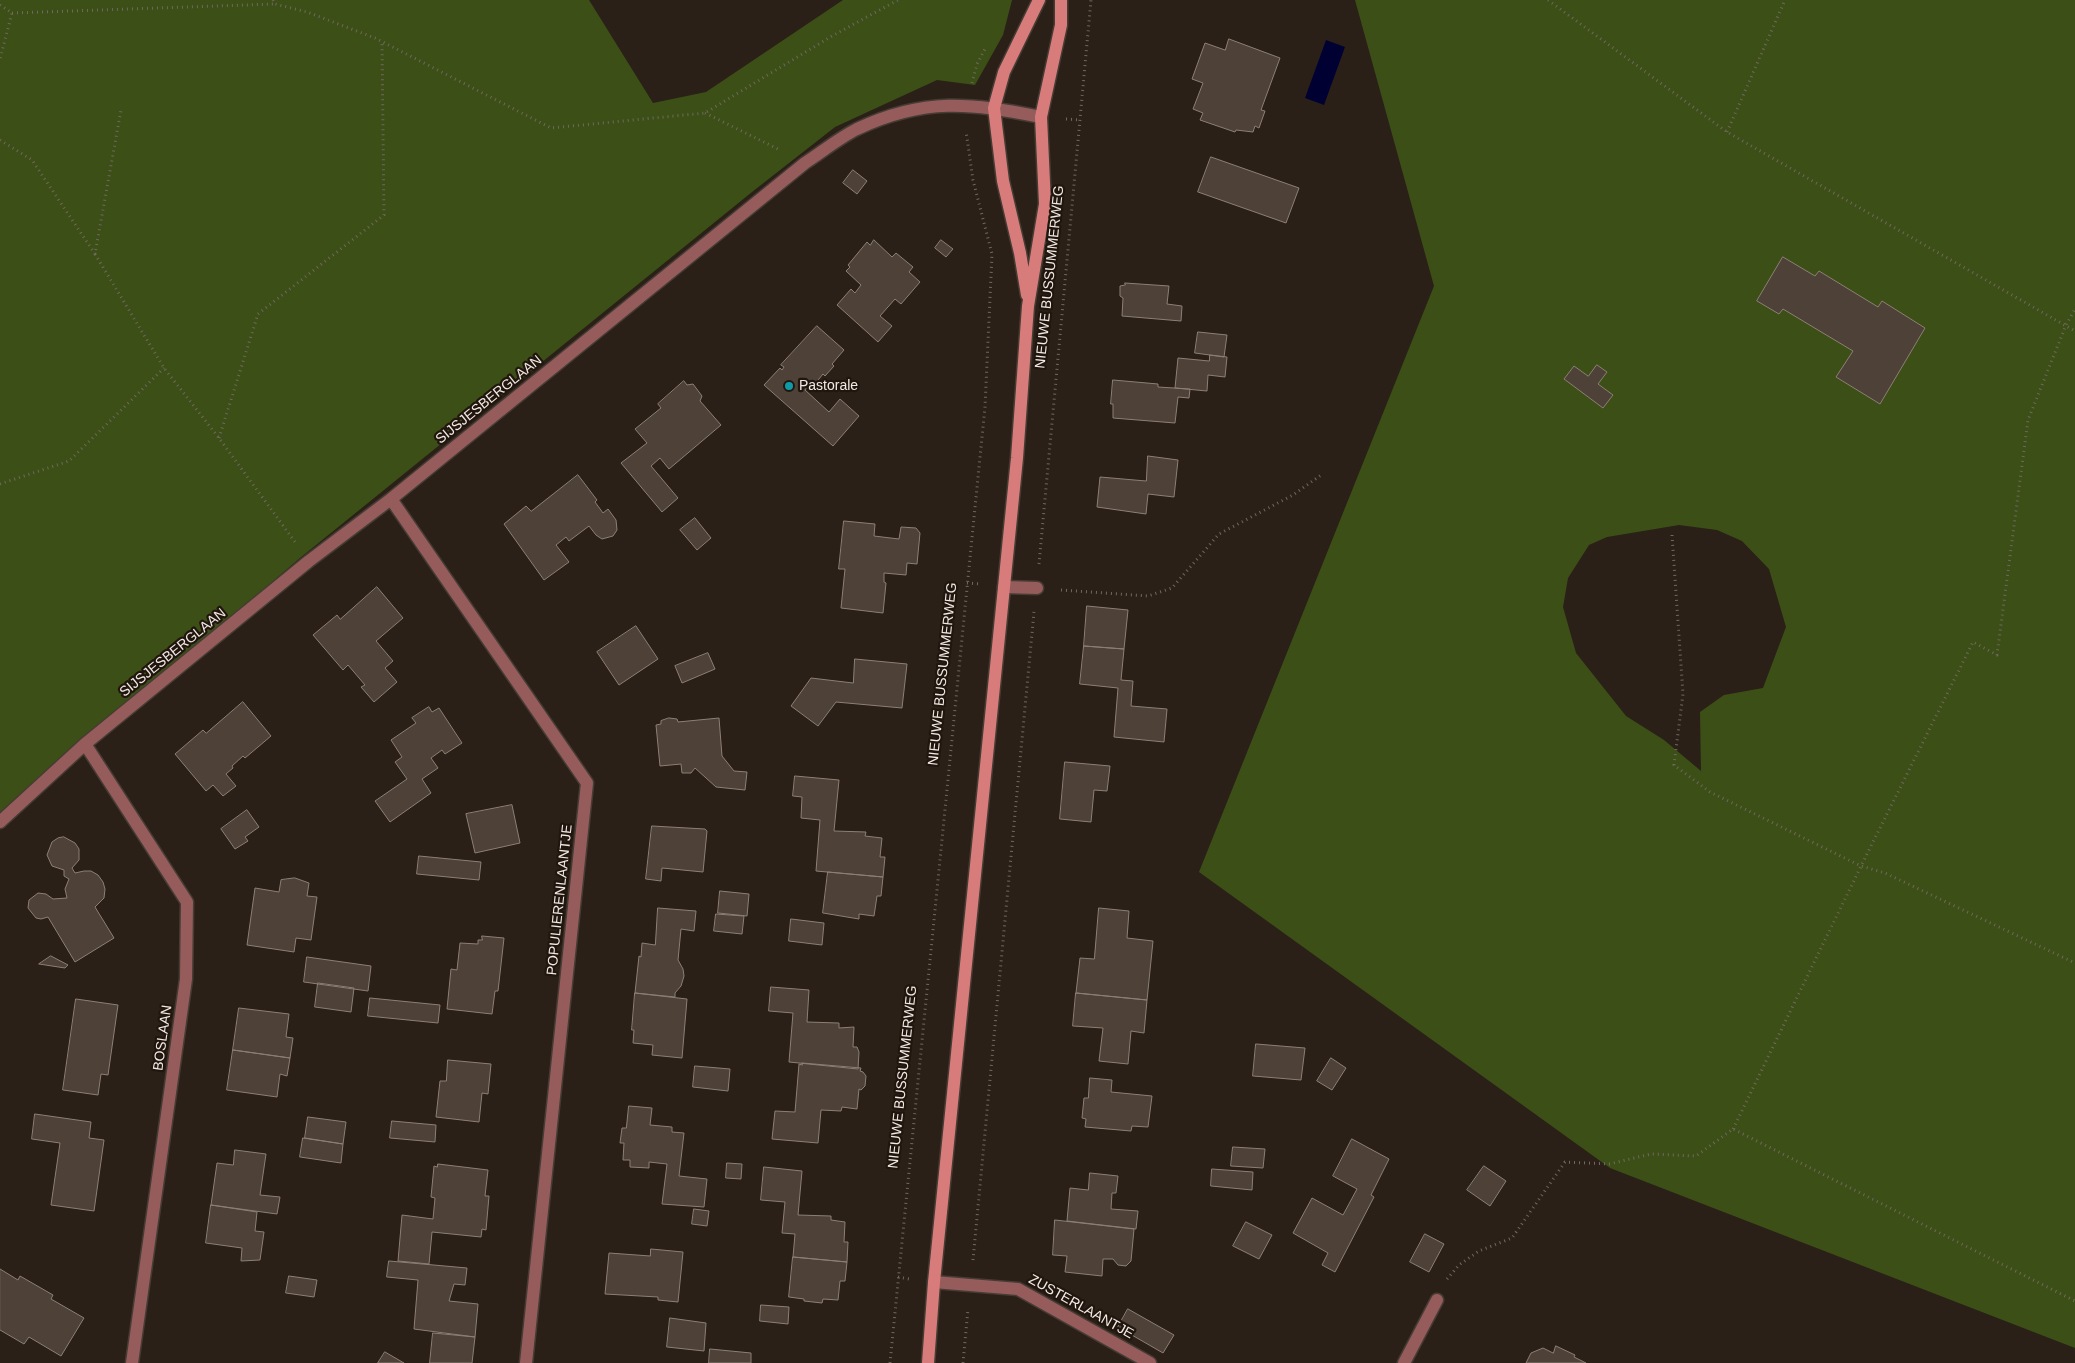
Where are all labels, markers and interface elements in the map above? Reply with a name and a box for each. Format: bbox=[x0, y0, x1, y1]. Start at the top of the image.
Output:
street label: NIEUWE BUSSUMMERWEG bbox=[1032, 185, 1068, 369]
street label: SIJSJESBERGLAAN bbox=[433, 352, 545, 448]
place label: Pastorale bbox=[799, 378, 858, 394]
marker: Pastorale bbox=[783, 380, 795, 392]
street label: NIEUWE BUSSUMMERWEG bbox=[925, 582, 961, 766]
street label: SIJSJESBERGLAAN bbox=[117, 605, 229, 701]
street label: POPULIERENLAANTJE bbox=[544, 824, 576, 976]
street label: NIEUWE BUSSUMMERWEG bbox=[885, 985, 921, 1169]
street label: BOSLAAN bbox=[150, 1004, 176, 1072]
street label: ZUSTERLAANTJE bbox=[1026, 1271, 1136, 1343]

